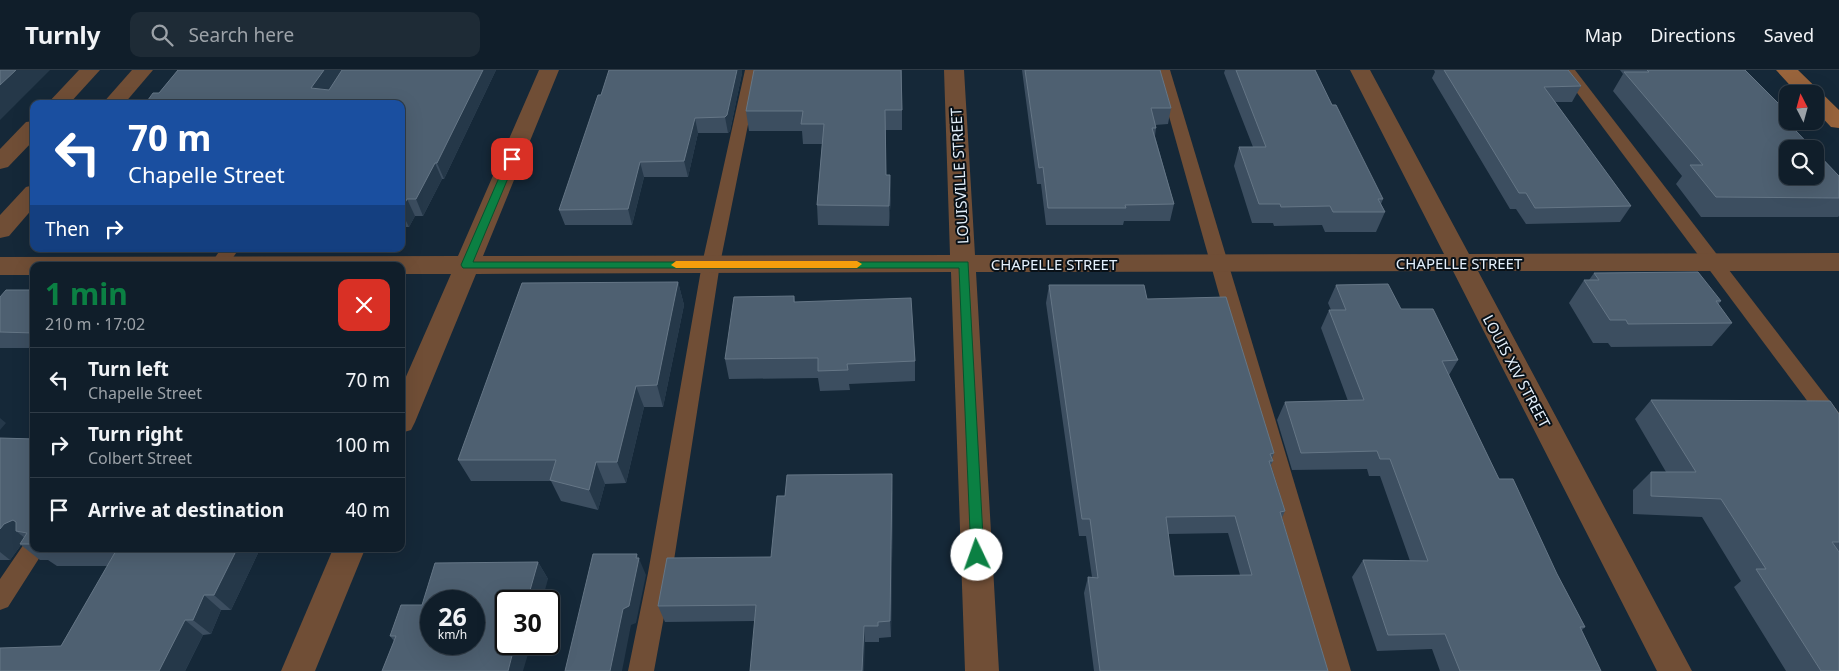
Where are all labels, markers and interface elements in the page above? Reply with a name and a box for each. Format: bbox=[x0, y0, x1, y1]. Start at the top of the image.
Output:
search box bbox=[130, 12, 480, 57]
text: Turnly bbox=[25, 18, 100, 51]
icon: search bbox=[148, 21, 176, 49]
text: Search here bbox=[188, 22, 294, 48]
text: Map bbox=[1585, 23, 1622, 47]
text: Directions bbox=[1650, 23, 1736, 47]
text: Saved bbox=[1764, 23, 1814, 47]
north arrow bbox=[1779, 85, 1824, 130]
map controls bbox=[1779, 85, 1824, 185]
street label: LOUISVILLE STREET bbox=[945, 107, 973, 245]
text: 70 m bbox=[128, 114, 211, 161]
icon: left bbox=[45, 120, 110, 185]
pin bbox=[491, 138, 533, 180]
button: search bbox=[1779, 140, 1824, 185]
icon: arrive bbox=[498, 145, 526, 173]
text: Chapelle Street bbox=[128, 159, 285, 189]
icon: right bbox=[100, 215, 128, 243]
text: Then bbox=[45, 216, 90, 242]
street label: CHAPELLE STREET bbox=[1396, 253, 1523, 273]
street label: CHAPELLE STREET bbox=[991, 254, 1118, 274]
text: 1 min bbox=[45, 273, 128, 314]
button: close bbox=[338, 279, 390, 331]
street label: LOUIS XIV STREET bbox=[1479, 311, 1556, 432]
text: 210 m · 17:02 bbox=[45, 313, 145, 335]
text: Turn left bbox=[88, 356, 169, 382]
icon: left bbox=[45, 366, 73, 394]
text: 70 m bbox=[346, 367, 390, 393]
text: Chapelle Street bbox=[88, 382, 202, 404]
text: Turn right bbox=[88, 421, 183, 447]
icon: right bbox=[45, 431, 73, 459]
text: 100 m bbox=[335, 432, 390, 458]
text: Colbert Street bbox=[88, 447, 192, 469]
icon: arrive bbox=[45, 496, 73, 524]
text: Arrive at destination bbox=[88, 497, 284, 523]
text: 40 m bbox=[346, 497, 390, 523]
position arrow bbox=[950, 528, 1002, 580]
speed limit sign: 30 bbox=[495, 590, 560, 655]
text: 26 bbox=[438, 599, 467, 633]
text: km/h bbox=[438, 626, 467, 643]

